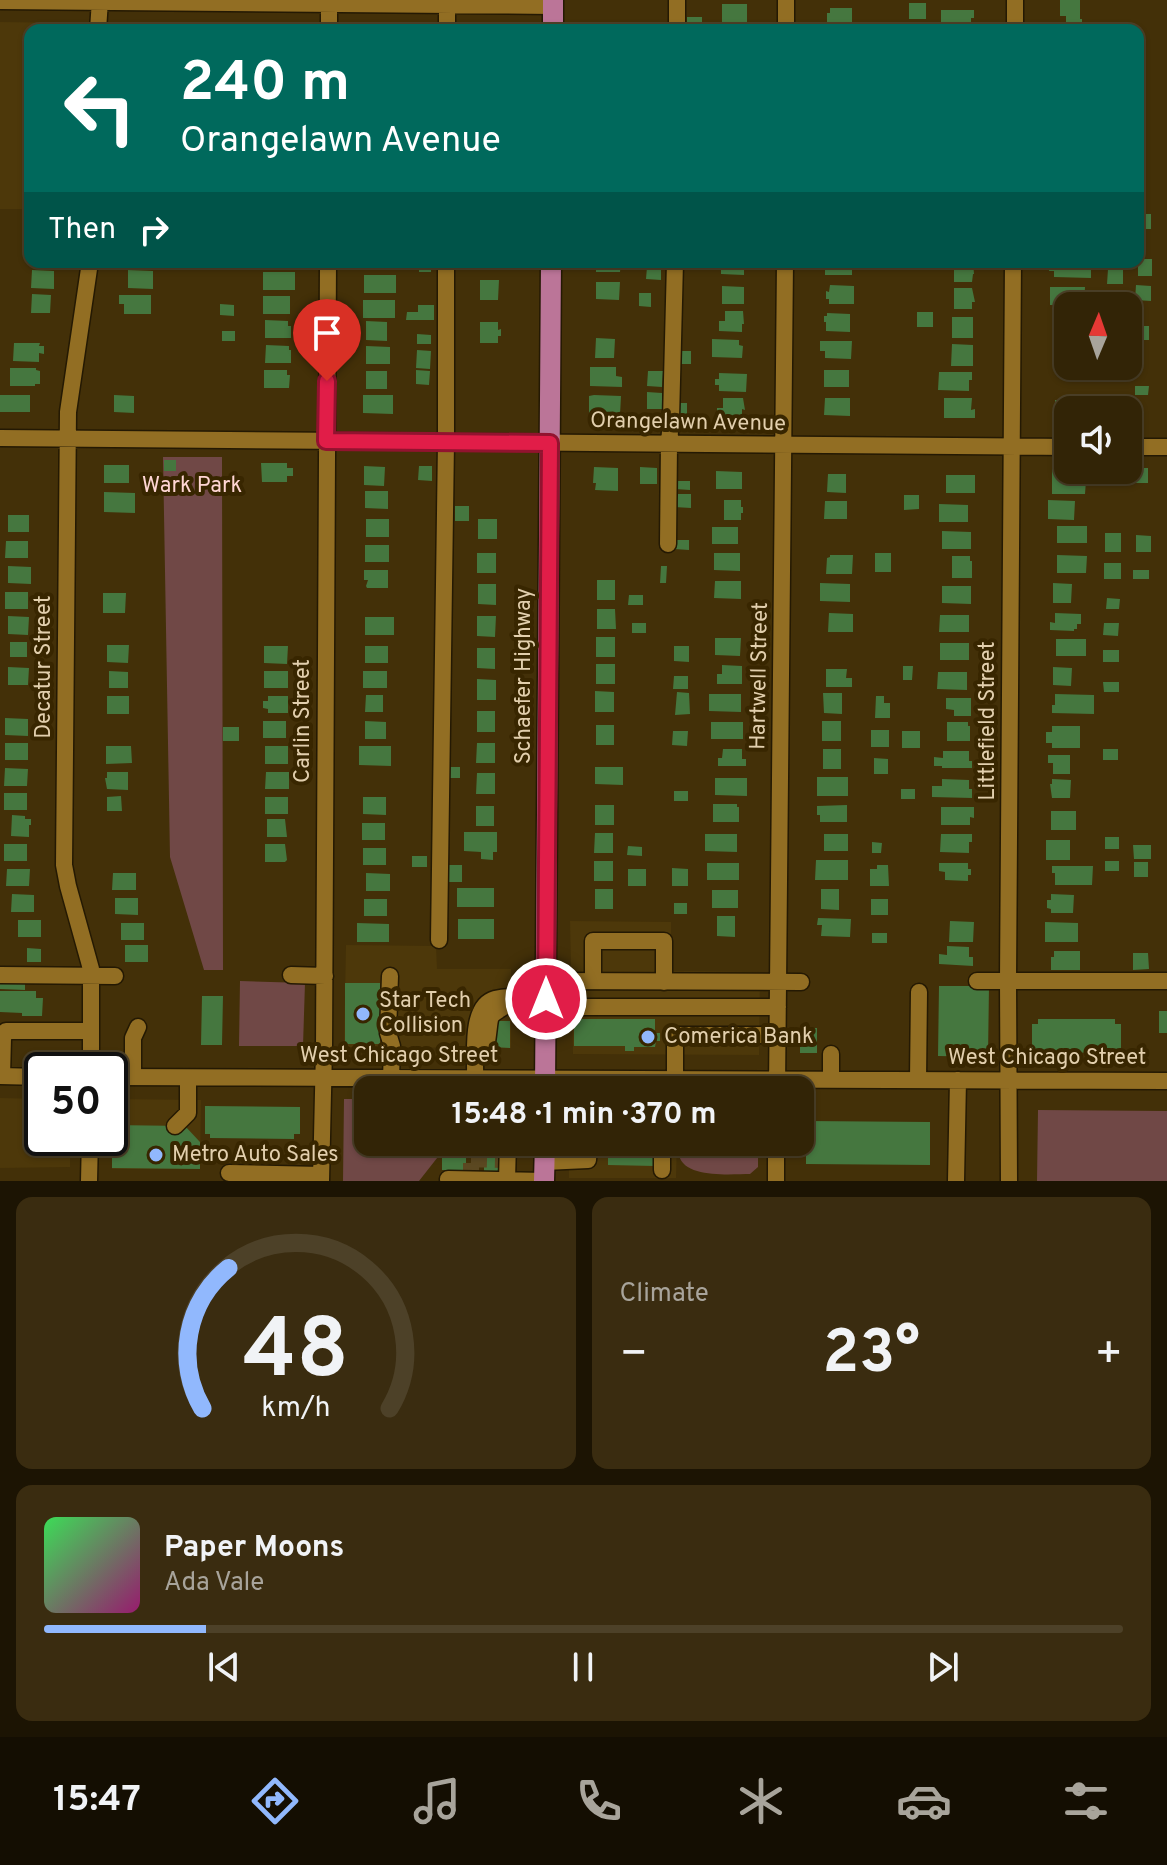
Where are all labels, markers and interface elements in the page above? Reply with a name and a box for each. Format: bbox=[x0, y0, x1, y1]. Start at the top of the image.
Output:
text: 240 m bbox=[180, 50, 350, 120]
icon: left bbox=[48, 56, 152, 160]
text: Orangelawn Avenue bbox=[180, 119, 501, 165]
icon: right bbox=[132, 208, 176, 252]
text: Then bbox=[48, 212, 116, 249]
north arrow bbox=[1054, 292, 1142, 380]
map controls bbox=[1054, 292, 1142, 484]
pin bbox=[293, 299, 361, 381]
icon: arrive bbox=[305, 311, 349, 355]
button: sound bbox=[1054, 396, 1142, 484]
street label: Orangelawn Avenue bbox=[590, 408, 786, 438]
park label: Wark Park bbox=[142, 473, 242, 500]
street label: Schaefer Highway bbox=[511, 588, 538, 764]
street label: Decatur Street bbox=[31, 595, 58, 739]
street label: Hartwell Street bbox=[745, 602, 775, 750]
street label: Littlefield Street bbox=[975, 641, 1002, 801]
street label: Carlin Street bbox=[290, 659, 317, 783]
position arrow bbox=[504, 957, 588, 1041]
place label: Star Tech Collision bbox=[379, 988, 471, 1040]
marker: Star Tech Collision bbox=[354, 1005, 372, 1023]
place label: Comerica Bank bbox=[664, 1024, 814, 1051]
marker: Comerica Bank bbox=[639, 1028, 657, 1046]
street label: West Chicago Street bbox=[300, 1043, 498, 1070]
street label: West Chicago Street bbox=[948, 1045, 1146, 1072]
speed limit sign: 50 bbox=[24, 1052, 128, 1156]
text: 15:48 · 1 min · 370 m bbox=[452, 1097, 716, 1134]
place label: Metro Auto Sales bbox=[172, 1142, 339, 1169]
marker: Metro Auto Sales bbox=[147, 1146, 165, 1164]
text: Climate bbox=[620, 1278, 709, 1311]
text: 48 bbox=[243, 1302, 349, 1407]
text: 23° bbox=[822, 1318, 920, 1394]
text: − bbox=[620, 1328, 648, 1384]
text: + bbox=[1095, 1328, 1123, 1384]
text: km/h bbox=[261, 1391, 330, 1427]
text: Paper Moons bbox=[164, 1530, 344, 1567]
text: Ada Vale bbox=[164, 1567, 264, 1600]
icon: previous bbox=[202, 1645, 246, 1689]
icon: pause bbox=[561, 1645, 605, 1689]
icon: next bbox=[921, 1645, 965, 1689]
icon: directions bbox=[247, 1773, 303, 1829]
icon: music bbox=[409, 1773, 465, 1829]
icon: phone bbox=[571, 1773, 627, 1829]
icon: climate bbox=[733, 1773, 789, 1829]
icon: car bbox=[896, 1773, 952, 1829]
icon: filters bbox=[1058, 1773, 1114, 1829]
text: 15:47 bbox=[53, 1778, 141, 1824]

